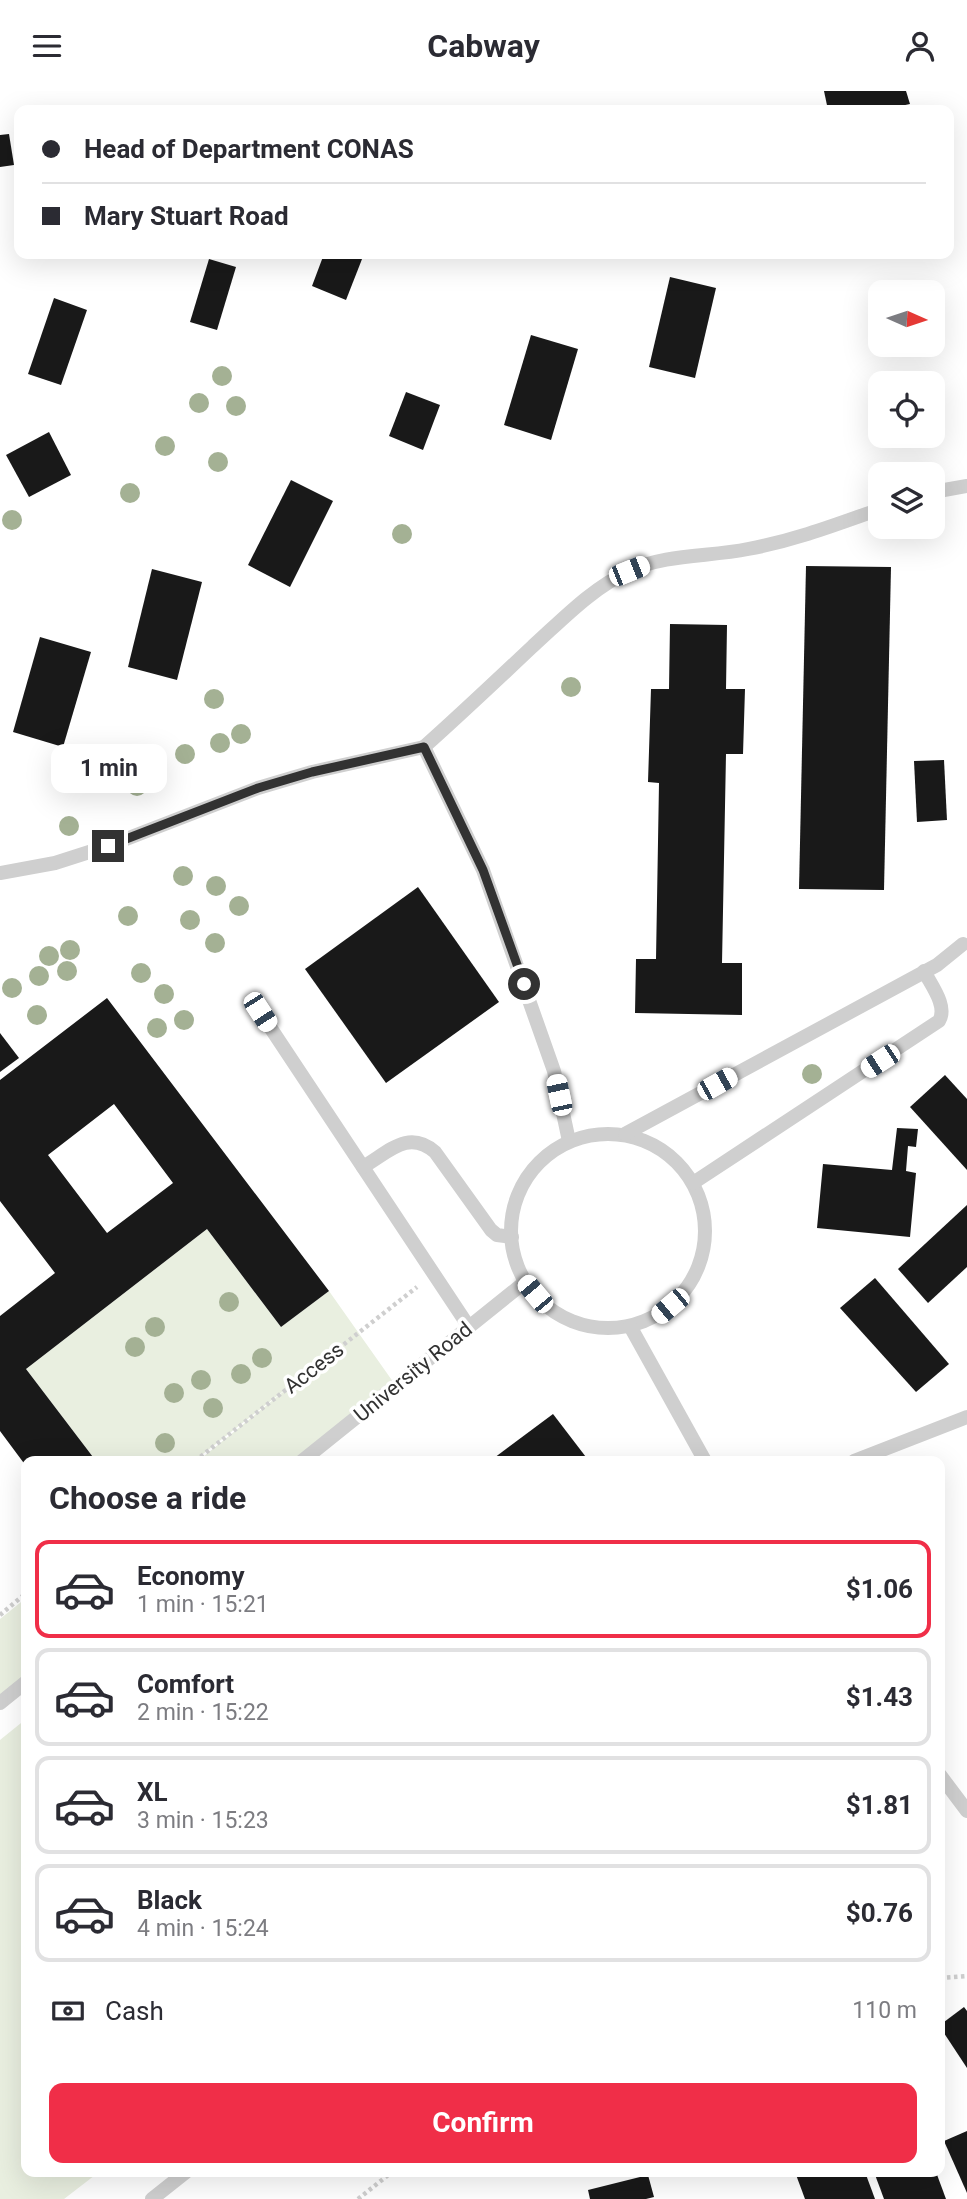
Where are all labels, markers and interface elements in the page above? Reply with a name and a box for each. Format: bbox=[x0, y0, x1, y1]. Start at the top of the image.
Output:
icon: menu bbox=[28, 27, 66, 65]
text: Cabway bbox=[427, 27, 540, 65]
icon: person bbox=[901, 27, 939, 65]
text: Head of Department CONAS bbox=[84, 134, 414, 164]
text: Mary Stuart Road bbox=[84, 201, 289, 231]
north arrow bbox=[868, 280, 945, 357]
map controls bbox=[868, 280, 945, 539]
button: locate bbox=[868, 371, 945, 448]
button: layers bbox=[868, 462, 945, 539]
car bbox=[606, 553, 653, 589]
callout: 1 min bbox=[50, 745, 166, 793]
text: 1 min bbox=[80, 755, 138, 782]
route end bbox=[92, 830, 124, 862]
route start bbox=[508, 968, 540, 1000]
car bbox=[240, 989, 281, 1035]
car bbox=[857, 1041, 904, 1081]
car bbox=[694, 1065, 741, 1103]
car bbox=[545, 1072, 574, 1118]
car bbox=[514, 1271, 557, 1317]
car bbox=[648, 1284, 693, 1328]
street label: University Road bbox=[349, 1317, 477, 1427]
street label: Access bbox=[280, 1337, 348, 1399]
text: Choose a ride bbox=[49, 1479, 246, 1517]
icon: car bbox=[53, 1558, 116, 1621]
text: Economy bbox=[137, 1561, 244, 1591]
text: $1.06 bbox=[846, 1574, 913, 1604]
text: 1 min · 15:21 bbox=[137, 1591, 269, 1618]
icon: car bbox=[53, 1666, 116, 1729]
text: Comfort bbox=[137, 1669, 234, 1699]
text: $1.43 bbox=[846, 1682, 913, 1712]
text: 2 min · 15:22 bbox=[137, 1699, 269, 1726]
icon: car bbox=[53, 1774, 116, 1837]
text: XL bbox=[137, 1777, 168, 1807]
text: $1.81 bbox=[846, 1790, 913, 1820]
text: 3 min · 15:23 bbox=[137, 1807, 269, 1834]
icon: car bbox=[53, 1882, 116, 1945]
text: Black bbox=[137, 1885, 202, 1915]
text: $0.76 bbox=[846, 1898, 913, 1928]
text: 4 min · 15:24 bbox=[137, 1915, 269, 1942]
icon: cash bbox=[49, 1992, 87, 2030]
text: Cash bbox=[105, 1996, 164, 2026]
text: 110 m bbox=[852, 1997, 917, 2024]
button: Confirm bbox=[49, 2083, 917, 2163]

